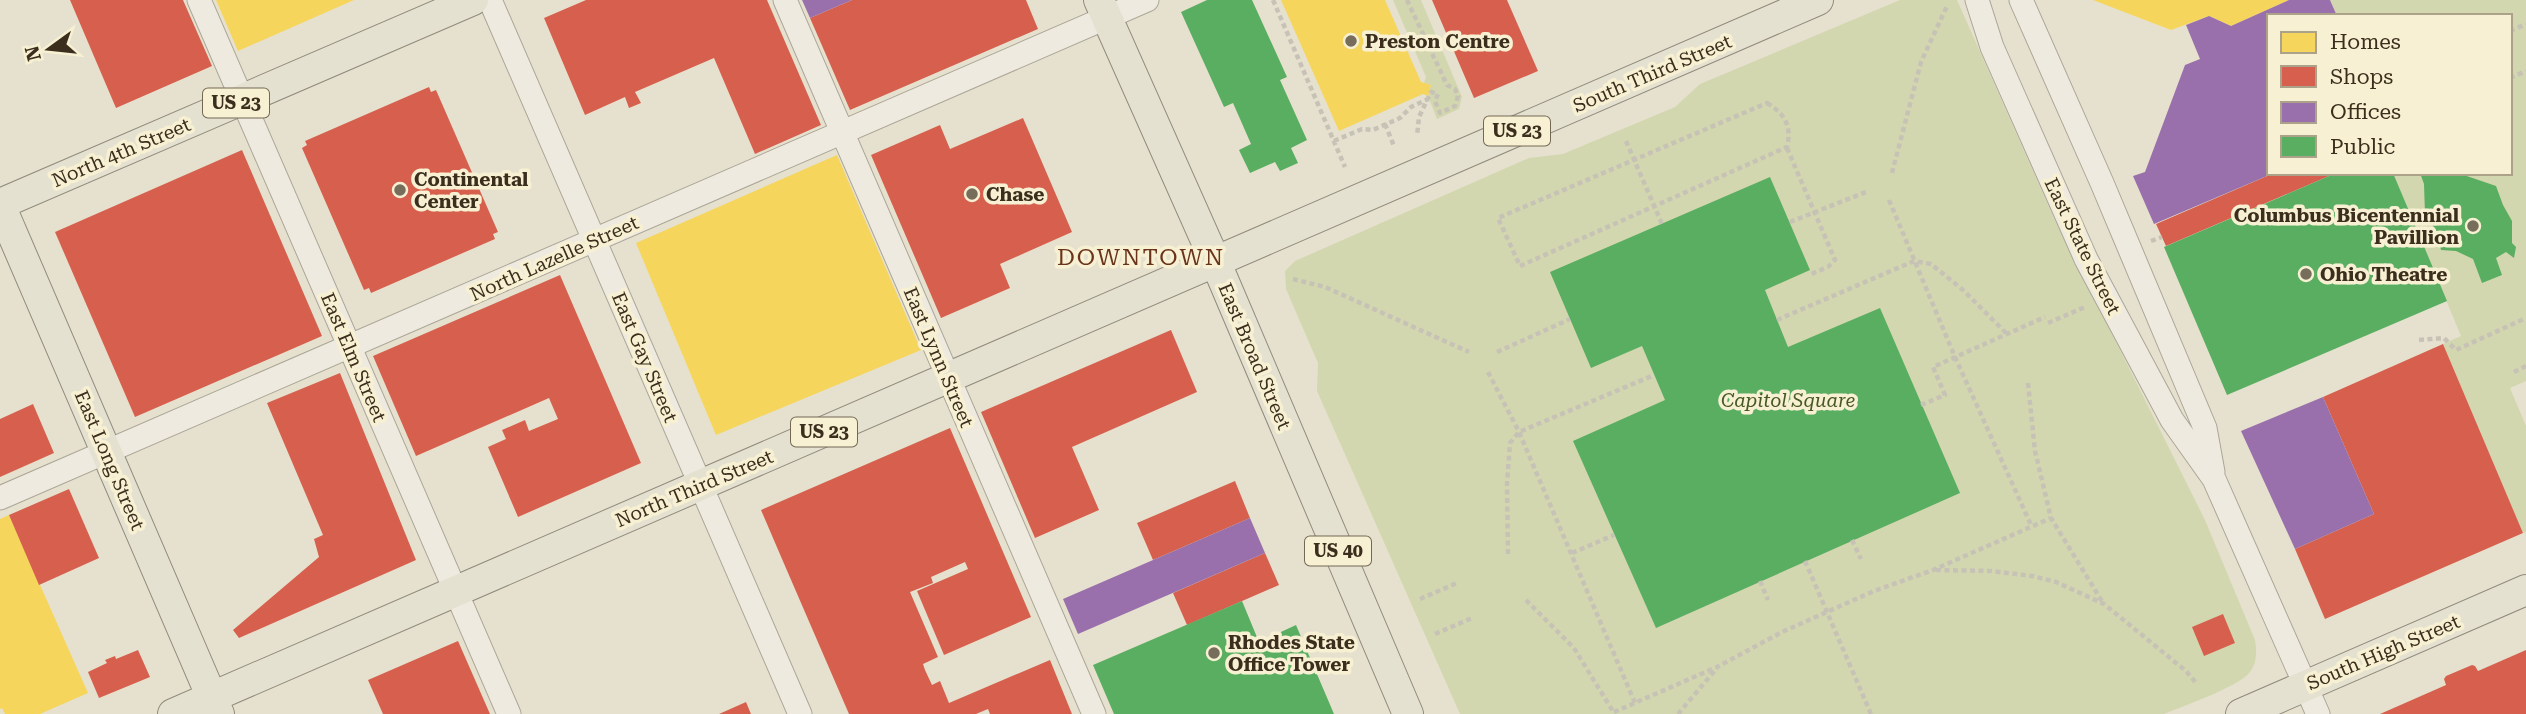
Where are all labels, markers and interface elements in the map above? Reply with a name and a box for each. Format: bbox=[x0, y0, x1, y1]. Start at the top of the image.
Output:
north arrow bbox=[14, 14, 84, 84]
legend bbox=[2267, 14, 2512, 175]
place label: Preston Centre bbox=[1365, 30, 1510, 53]
street label: South Third Street bbox=[1569, 30, 1735, 117]
text: Homes bbox=[2330, 30, 2401, 54]
marker: Preston Centre bbox=[1343, 33, 1359, 49]
text: N bbox=[20, 43, 46, 63]
text: Shops bbox=[2330, 65, 2393, 89]
road number: US 23 bbox=[203, 88, 269, 118]
text: Offices bbox=[2330, 100, 2401, 124]
street label: North 4th Street bbox=[48, 113, 194, 192]
road number: US 23 bbox=[1484, 116, 1550, 146]
text: Public bbox=[2330, 135, 2396, 159]
place label: Continental Center bbox=[414, 168, 528, 213]
street label: East State Street bbox=[2040, 174, 2126, 318]
marker: Continental Center bbox=[392, 182, 408, 198]
place label: Chase bbox=[986, 183, 1044, 206]
marker: Chase bbox=[964, 186, 980, 202]
place label: Columbus Bicentennial Pavillion bbox=[2234, 204, 2459, 249]
street label: North Lazelle Street bbox=[466, 211, 642, 306]
marker: Columbus Bicentennial Pavillion bbox=[2465, 218, 2481, 234]
district label: DOWNTOWN bbox=[1057, 244, 1225, 271]
place label: Ohio Theatre bbox=[2320, 263, 2447, 286]
marker: Ohio Theatre bbox=[2298, 266, 2314, 282]
street label: East Broad Street bbox=[1213, 279, 1296, 433]
street label: East Lynn Street bbox=[899, 284, 978, 431]
street label: East Elm Street bbox=[316, 289, 391, 425]
street label: East Gay Street bbox=[607, 289, 682, 426]
street label: East Long Street bbox=[70, 387, 149, 533]
park label: Capitol Square bbox=[1721, 389, 1855, 412]
road number: US 23 bbox=[791, 418, 857, 446]
street label: North Third Street bbox=[612, 445, 777, 532]
road number: US 40 bbox=[1305, 536, 1371, 566]
street label: South High Street bbox=[2303, 610, 2463, 695]
place label: Rhodes State Office Tower bbox=[1228, 631, 1355, 676]
marker: Rhodes State Office Tower bbox=[1206, 645, 1222, 661]

